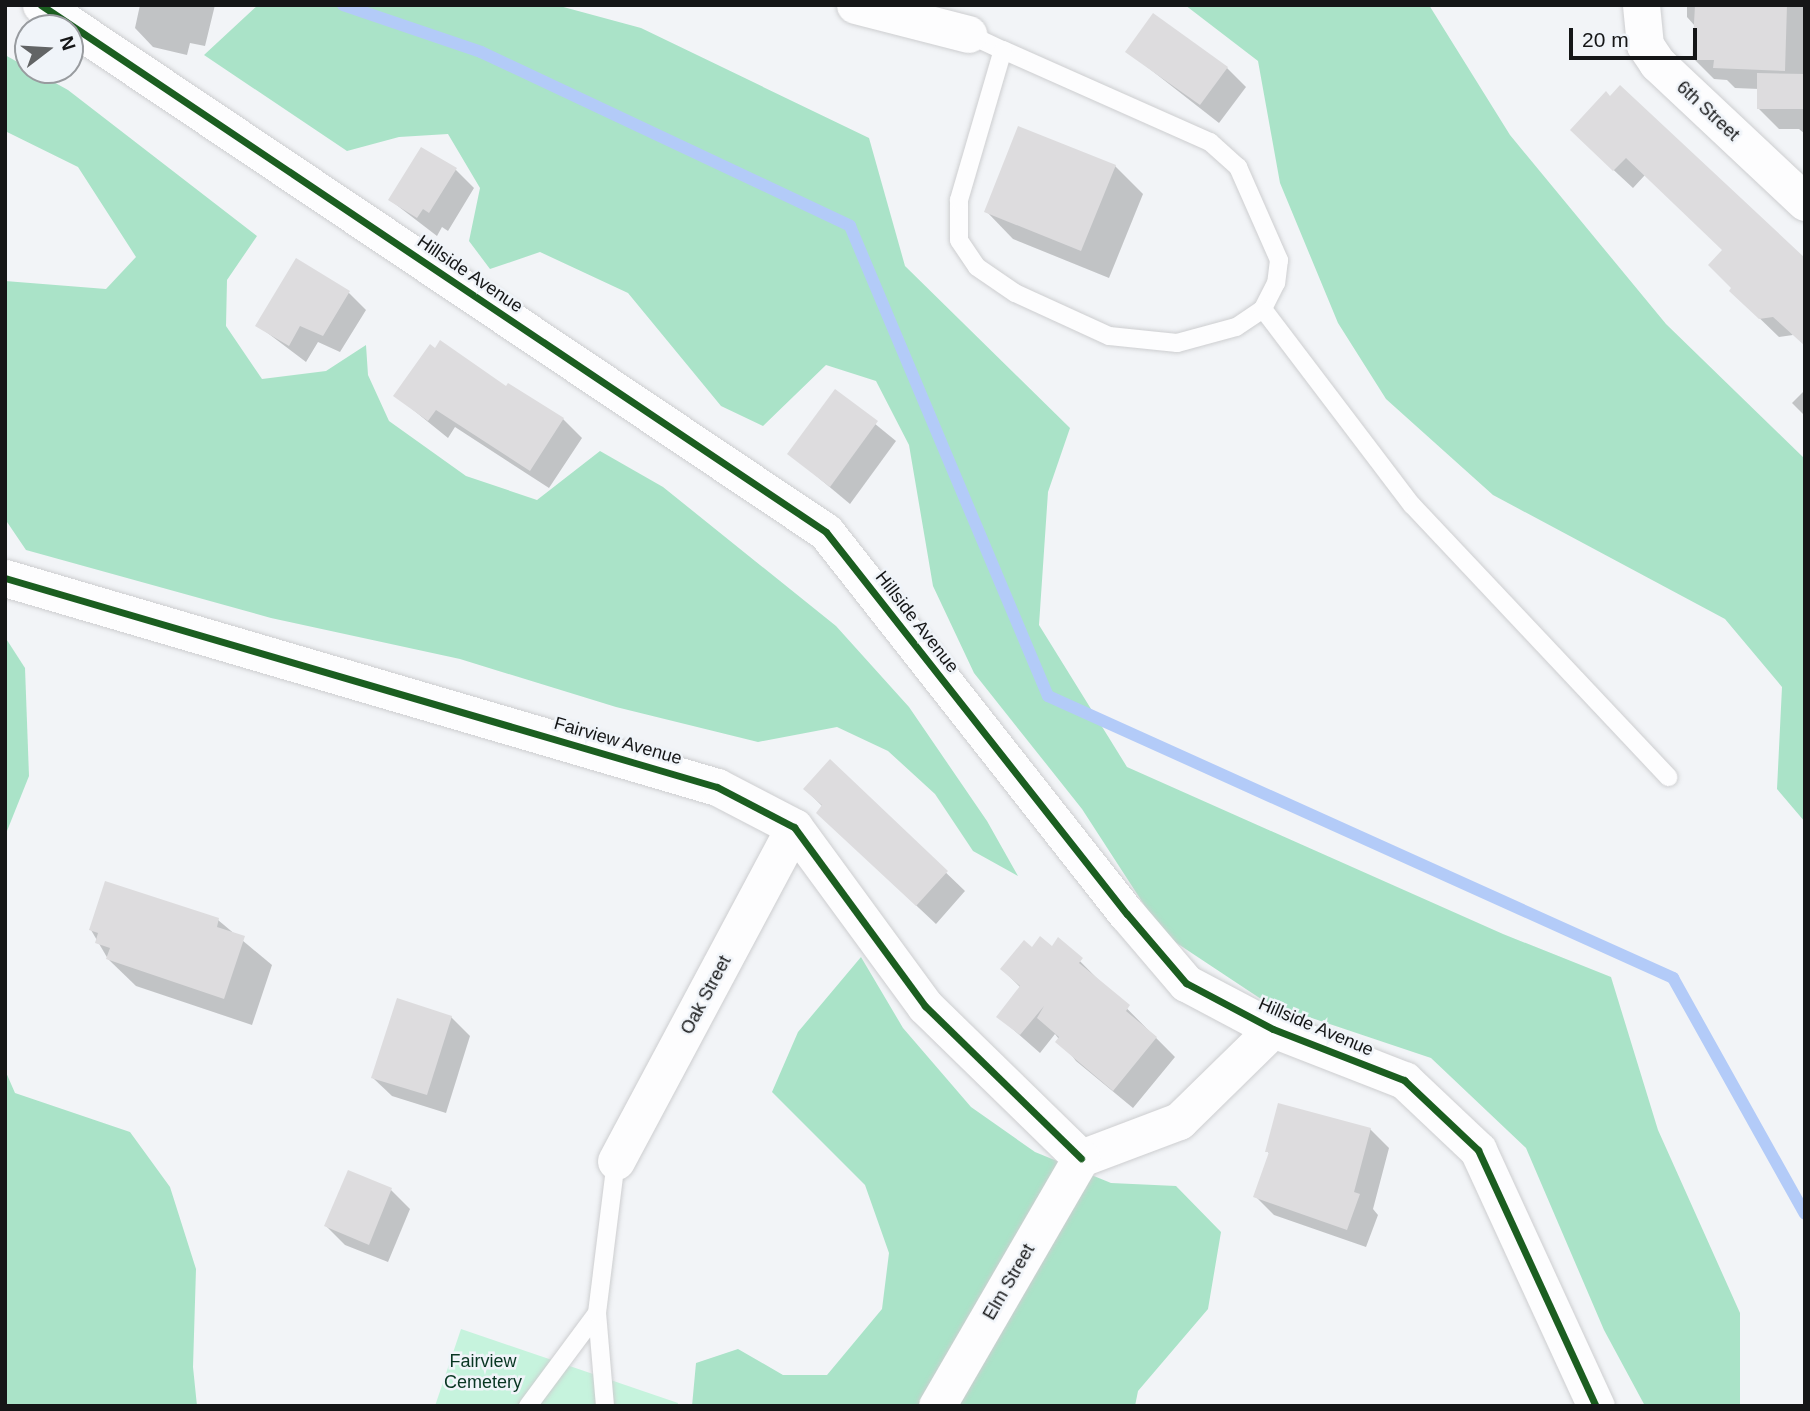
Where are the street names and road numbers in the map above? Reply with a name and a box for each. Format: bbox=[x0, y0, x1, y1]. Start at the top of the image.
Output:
street label: 6th Street bbox=[1672, 76, 1744, 146]
street label: Hillside Avenue bbox=[413, 230, 527, 318]
street label: Hillside Avenue bbox=[870, 567, 964, 677]
street label: Fairview Avenue bbox=[551, 712, 685, 770]
street label: Oak Street bbox=[676, 952, 736, 1038]
street label: Hillside Avenue bbox=[1255, 993, 1377, 1061]
street label: Elm Street bbox=[979, 1240, 1039, 1324]

